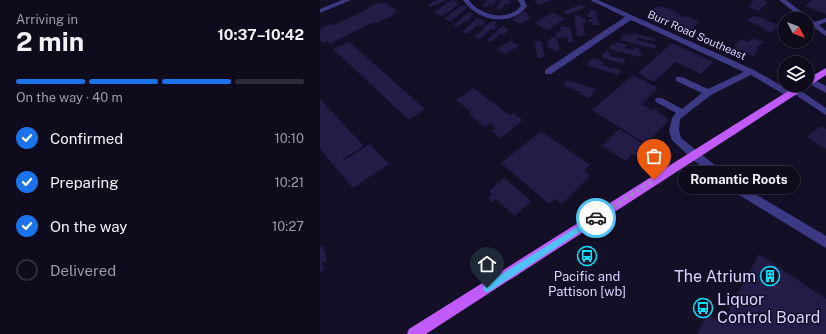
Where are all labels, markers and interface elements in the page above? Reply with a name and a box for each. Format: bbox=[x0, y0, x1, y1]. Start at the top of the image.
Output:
street label: Burr Road Southeast bbox=[646, 8, 748, 62]
text: Arriving in bbox=[16, 12, 78, 27]
north arrow bbox=[778, 12, 814, 48]
map controls bbox=[778, 12, 814, 92]
text: 2 min bbox=[16, 26, 84, 57]
text: 10:37–10:42 bbox=[217, 26, 304, 43]
button: layers bbox=[778, 56, 814, 92]
text: On the way · 40 m bbox=[16, 90, 123, 105]
icon: check bbox=[16, 127, 38, 149]
text: Confirmed bbox=[50, 130, 123, 147]
text: 10:10 bbox=[275, 131, 304, 146]
pin bbox=[637, 139, 671, 180]
icon: bag bbox=[643, 145, 665, 167]
callout: Romantic Roots bbox=[678, 166, 800, 194]
icon: check bbox=[16, 171, 38, 193]
text: Romantic Roots bbox=[690, 172, 788, 187]
text: Preparing bbox=[50, 174, 119, 191]
text: 10:21 bbox=[275, 175, 304, 190]
courier bbox=[576, 198, 616, 238]
icon: car bbox=[585, 207, 607, 229]
icon: check bbox=[16, 215, 38, 237]
text: On the way bbox=[50, 218, 127, 235]
text: 10:27 bbox=[272, 219, 304, 234]
bus stop icon: Pacific and Pattison [wb] bbox=[576, 245, 598, 267]
pin bbox=[470, 247, 504, 288]
icon: home bbox=[476, 253, 498, 275]
text: Delivered bbox=[50, 262, 116, 279]
building icon: The Atrium bbox=[759, 265, 781, 287]
place label: The Atrium bbox=[674, 267, 756, 286]
place label: Pacific and Pattison [wb] bbox=[548, 269, 626, 299]
place label: Liquor Control Board bbox=[717, 290, 820, 327]
bus stop icon: Liquor Control Board bbox=[692, 297, 714, 319]

